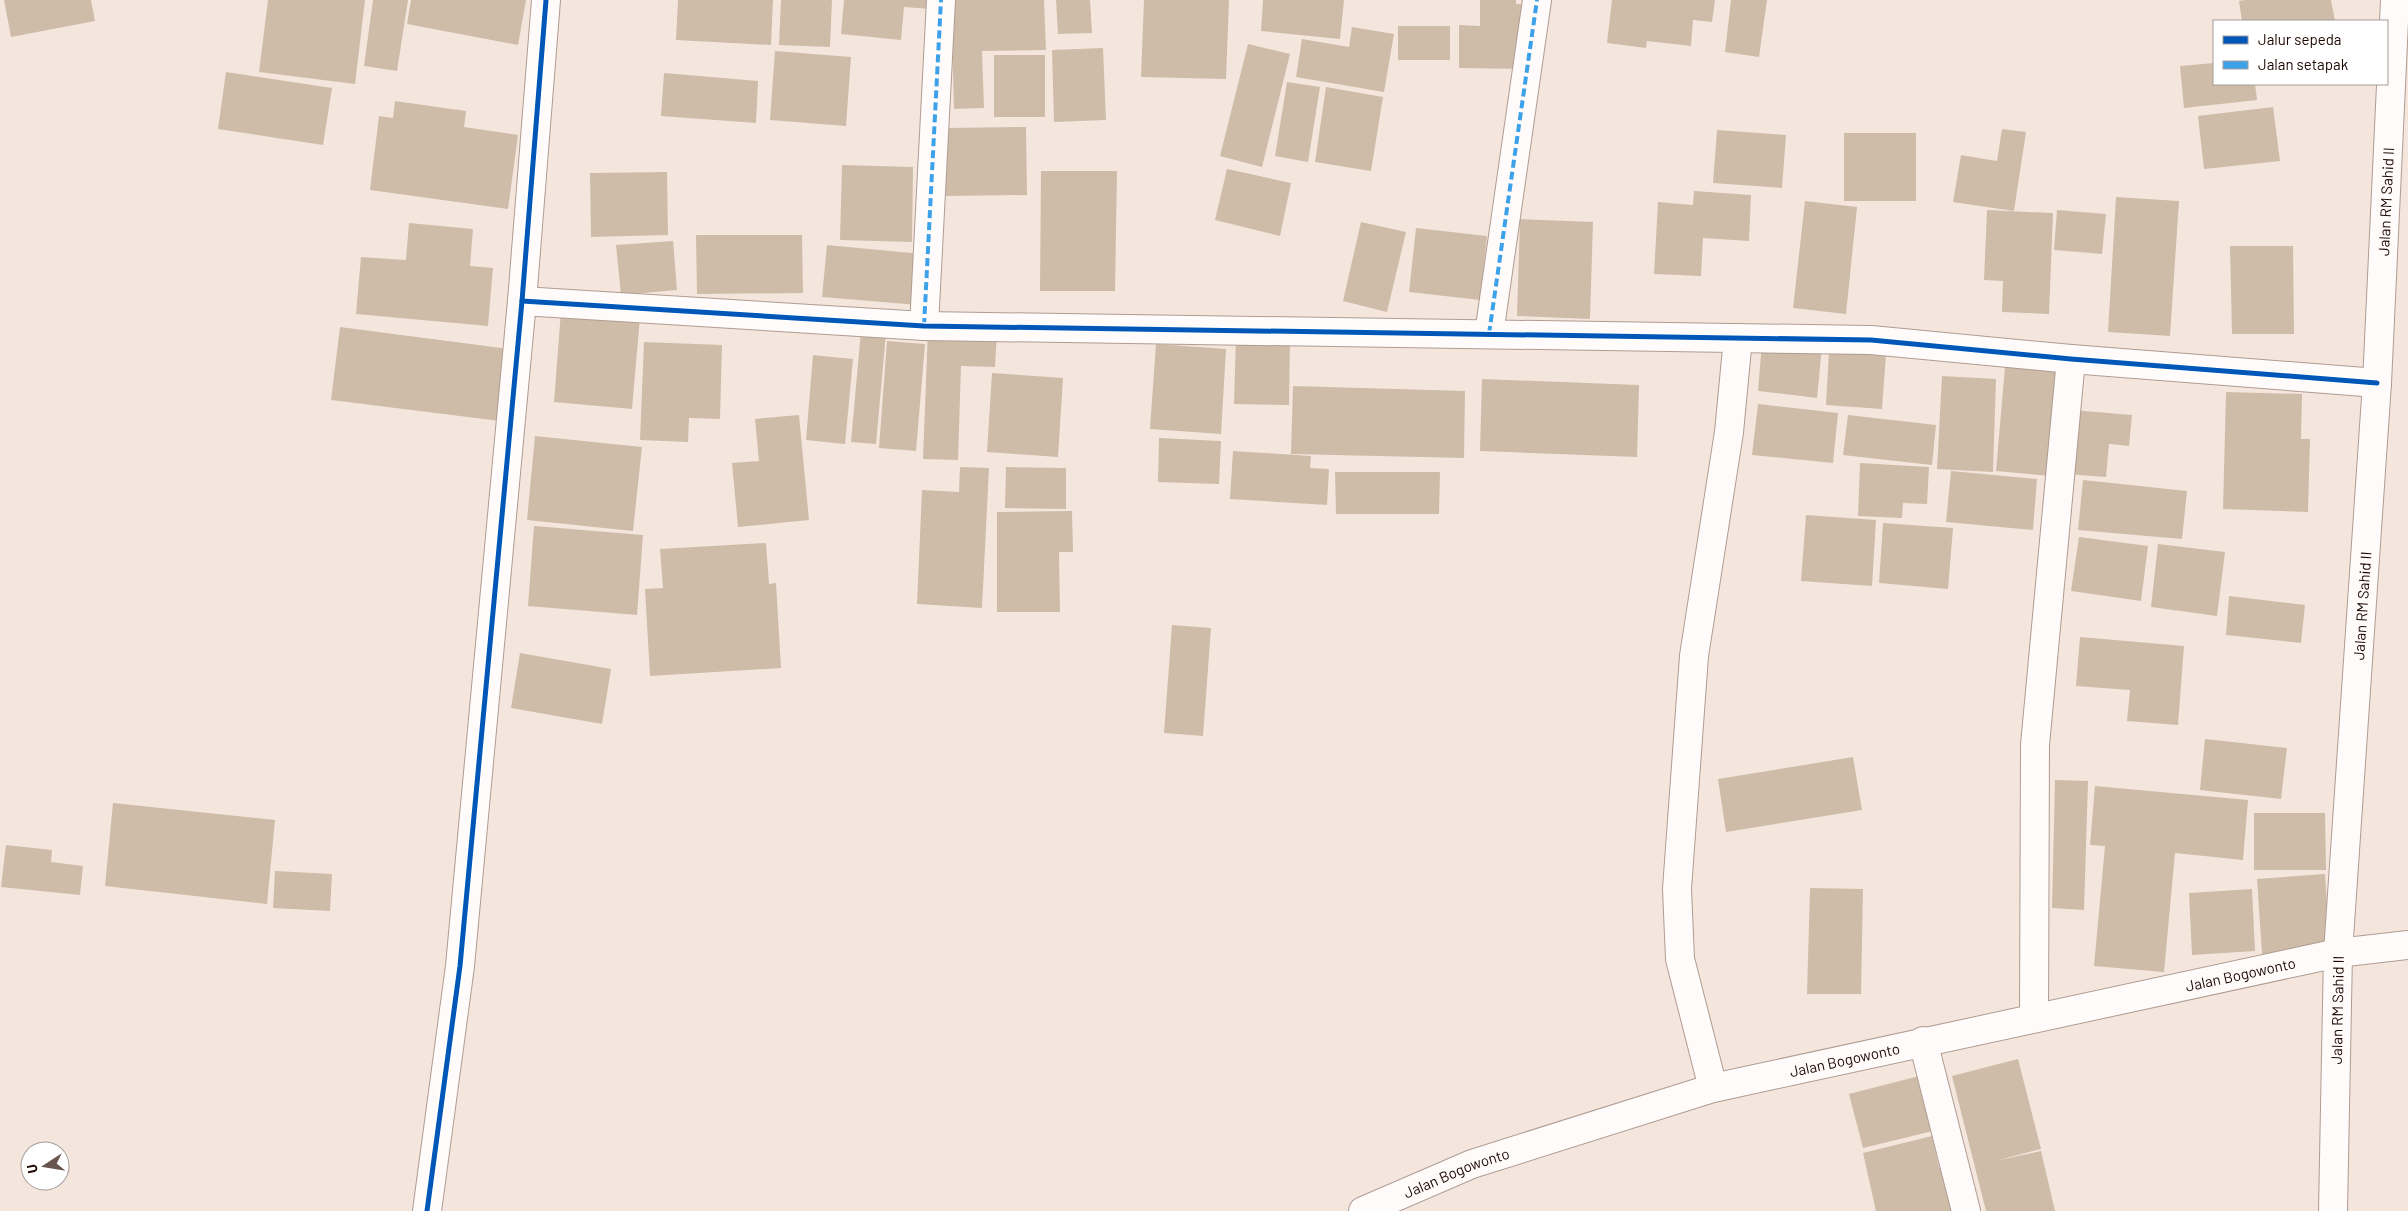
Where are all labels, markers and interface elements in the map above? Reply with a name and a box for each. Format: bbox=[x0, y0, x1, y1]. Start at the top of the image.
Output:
legend bbox=[2213, 20, 2388, 85]
text: Jalur sepeda bbox=[2258, 30, 2342, 48]
text: Jalan setapak bbox=[2258, 55, 2349, 73]
street label: Jalan RM Sahid II bbox=[2374, 147, 2397, 256]
street label: Jalan RM Sahid II bbox=[2349, 551, 2374, 661]
street label: Jalan Bogowonto bbox=[2184, 953, 2297, 995]
street label: Jalan RM Sahid II bbox=[2327, 955, 2347, 1065]
street label: Jalan Bogowonto bbox=[1788, 1039, 1901, 1080]
north arrow bbox=[20, 1141, 70, 1191]
street label: Jalan Bogowonto bbox=[1401, 1144, 1511, 1202]
text: U bbox=[23, 1163, 41, 1175]

